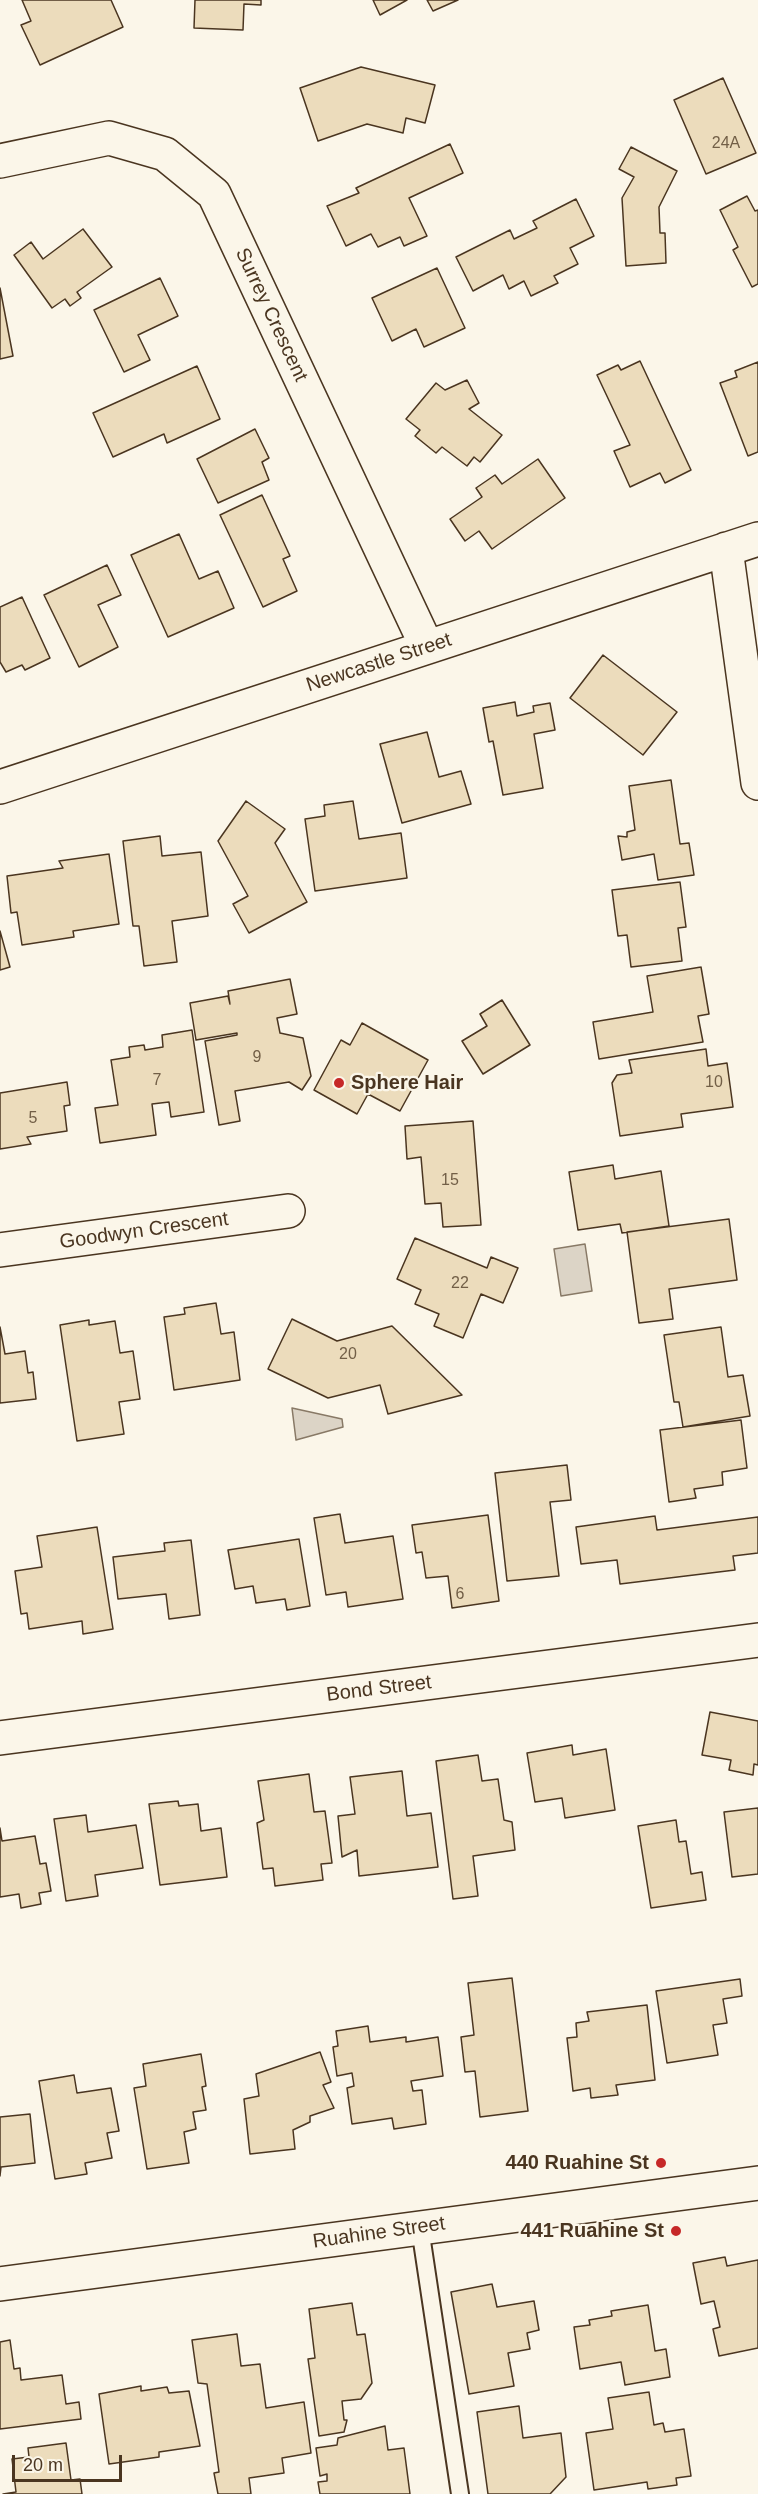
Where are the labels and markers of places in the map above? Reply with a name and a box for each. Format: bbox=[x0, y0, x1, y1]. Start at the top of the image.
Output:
place label: Sphere Hair bbox=[351, 1071, 463, 1095]
marker: Sphere Hair bbox=[332, 1076, 346, 1090]
place label: 440 Ruahine St bbox=[506, 2151, 649, 2175]
marker: 440 Ruahine St bbox=[654, 2156, 668, 2170]
place label: 441 Ruahine St bbox=[521, 2219, 664, 2243]
marker: 441 Ruahine St bbox=[669, 2224, 683, 2238]

